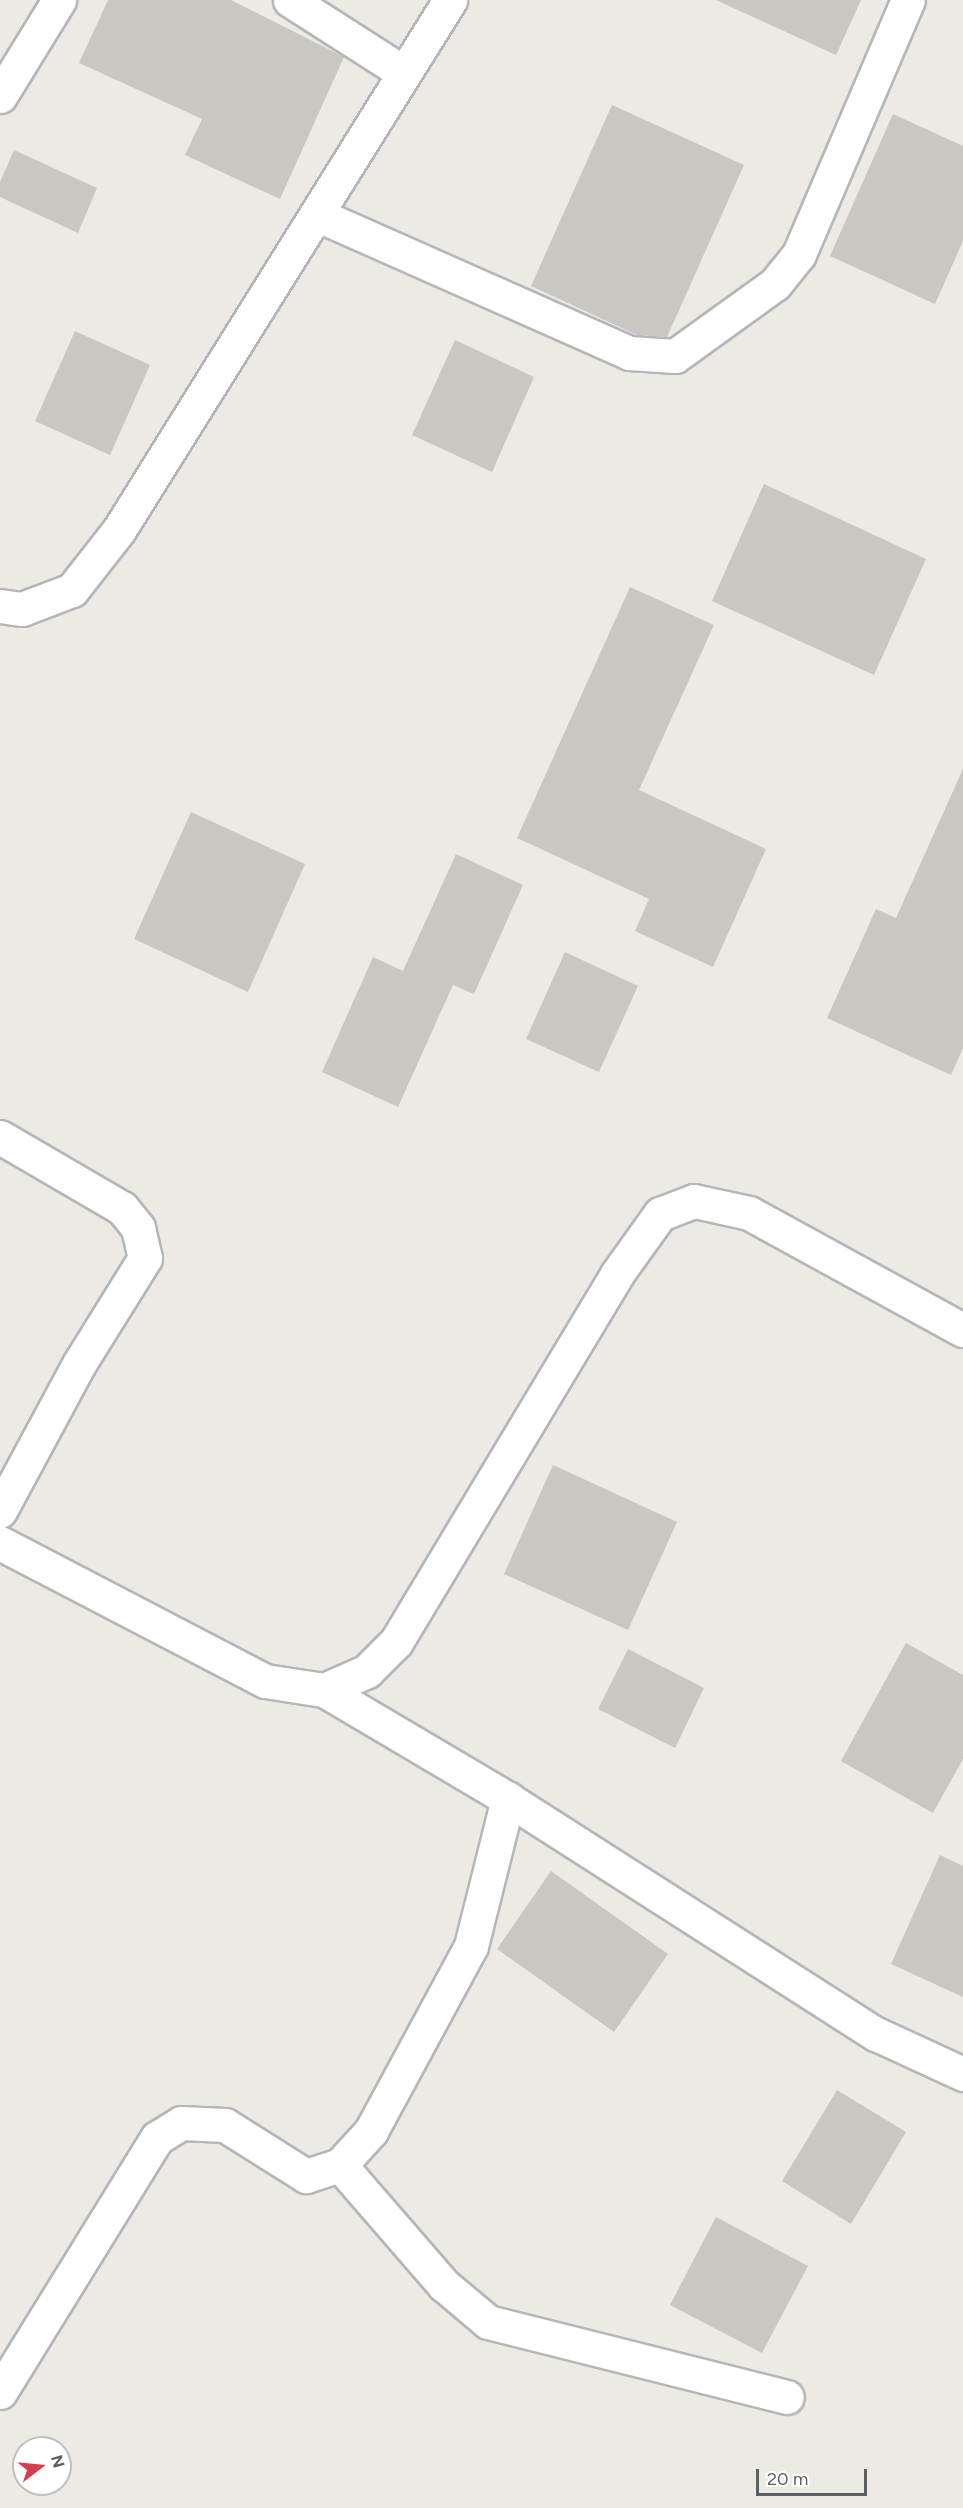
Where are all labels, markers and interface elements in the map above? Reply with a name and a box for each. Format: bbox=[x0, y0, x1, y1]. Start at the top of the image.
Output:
north arrow bbox=[12, 2436, 72, 2496]
text: N bbox=[47, 2453, 69, 2470]
scale bar bbox=[759, 2457, 870, 2495]
text: 20 m bbox=[767, 2468, 808, 2490]

